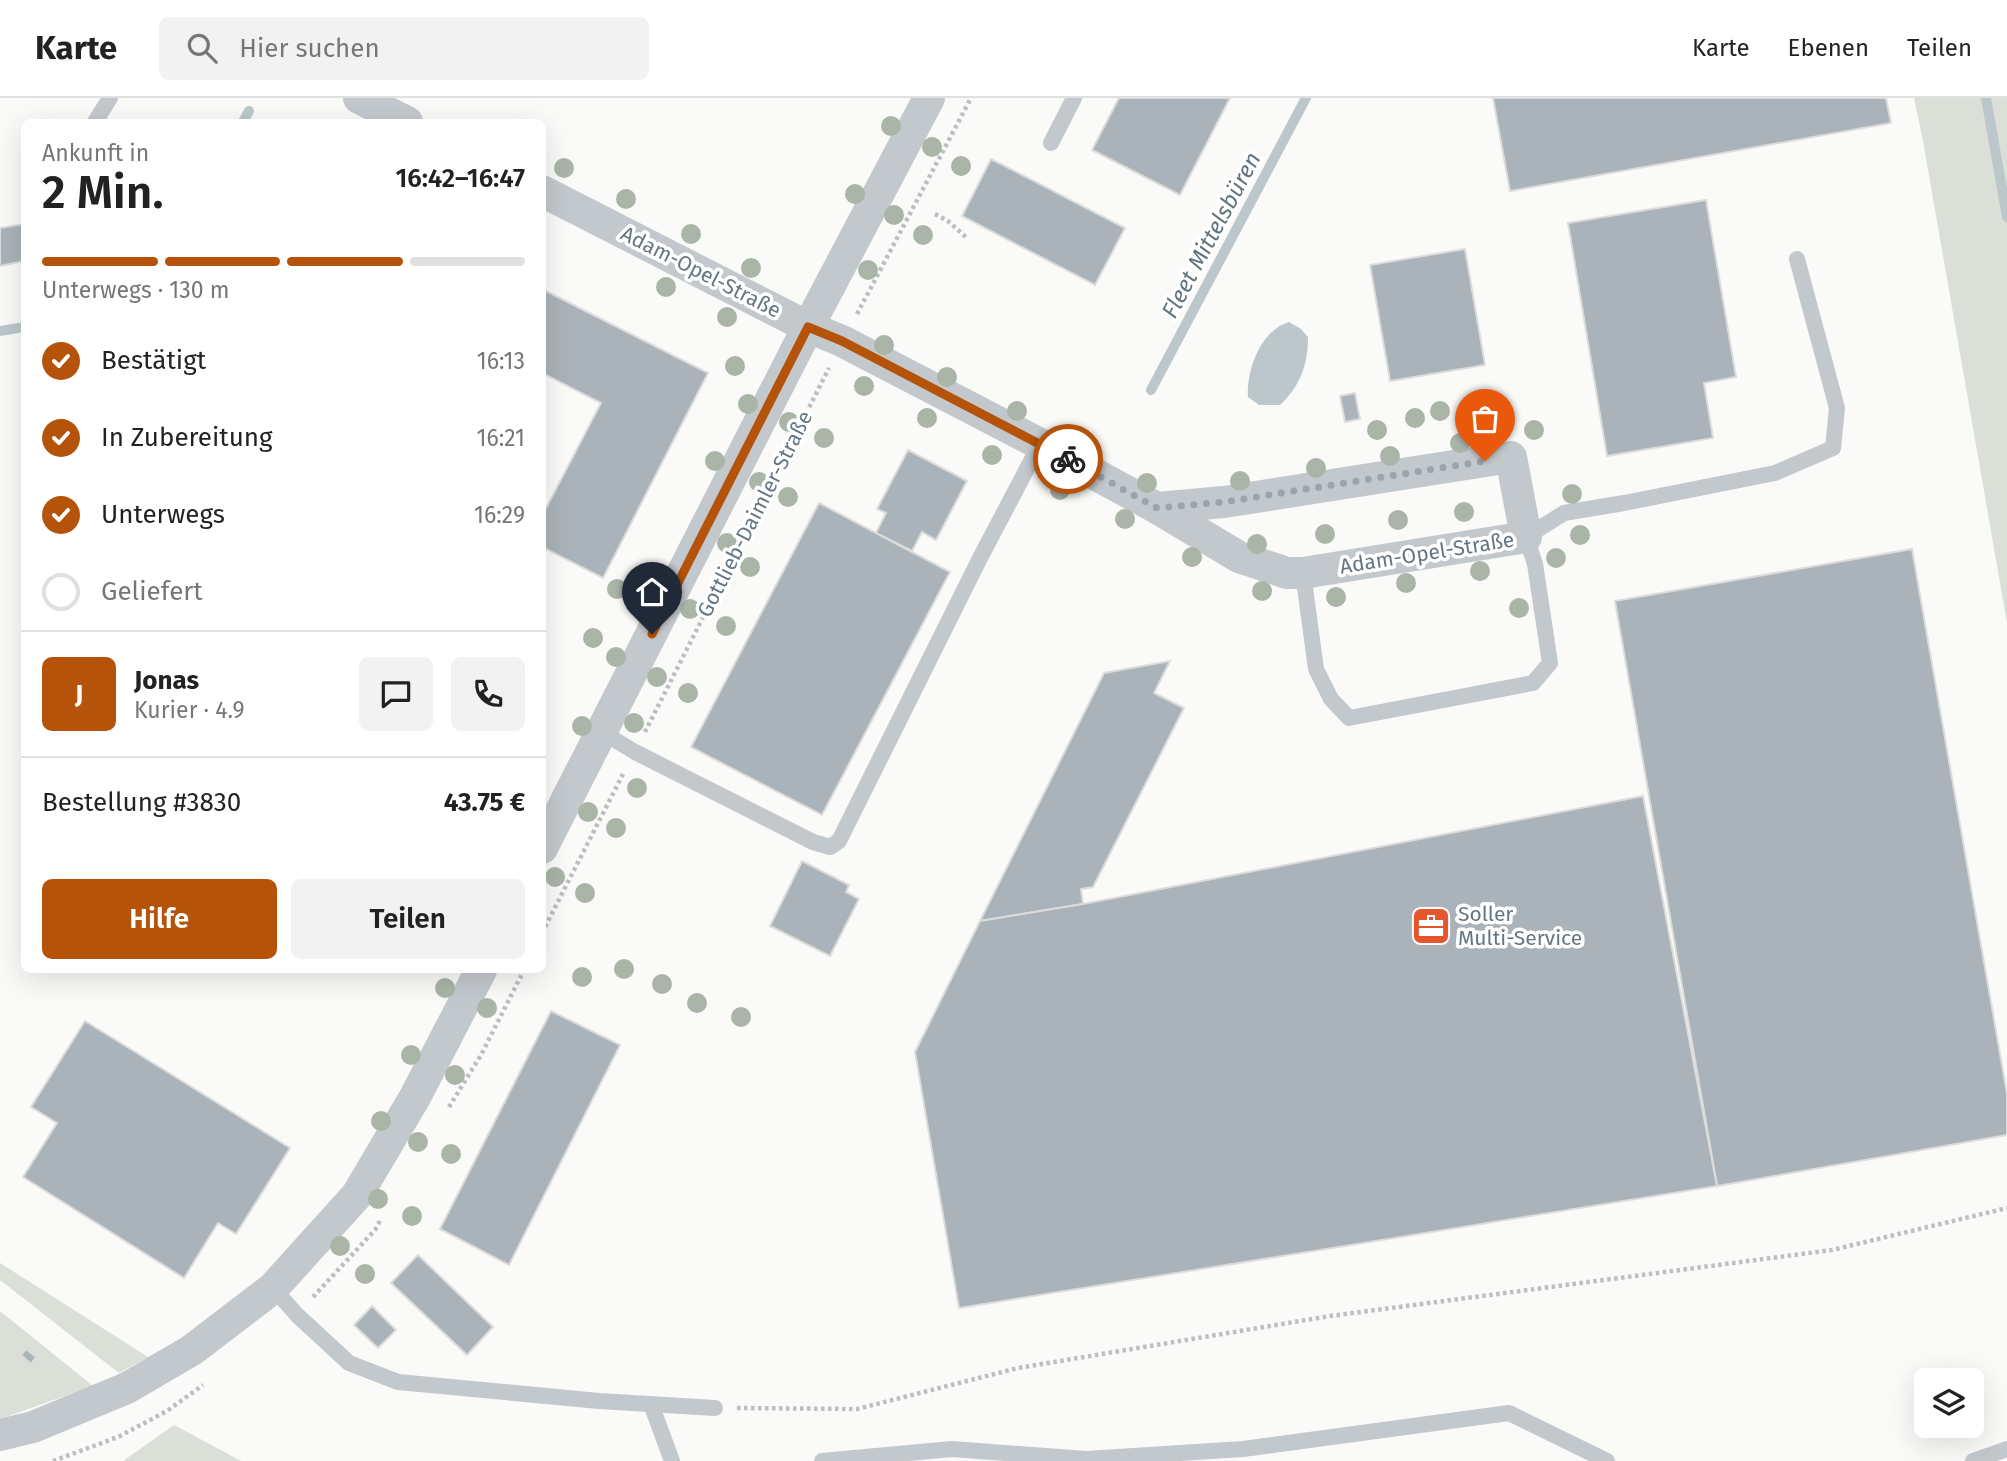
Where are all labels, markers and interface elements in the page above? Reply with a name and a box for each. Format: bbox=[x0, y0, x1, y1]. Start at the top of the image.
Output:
search box bbox=[159, 17, 649, 80]
text: Karte bbox=[35, 28, 117, 68]
icon: search bbox=[183, 29, 221, 67]
text: Hier suchen bbox=[239, 33, 380, 64]
text: Karte bbox=[1692, 34, 1750, 62]
text: Ebenen bbox=[1788, 34, 1869, 62]
text: Teilen bbox=[1907, 34, 1972, 62]
text: Ankunft in bbox=[42, 139, 149, 167]
water label: Fleet Mittelsbüren bbox=[1155, 147, 1267, 323]
text: 16:42–16:47 bbox=[395, 163, 525, 194]
text: 2 Min. bbox=[42, 165, 164, 220]
street label: Adam-Opel-Straße bbox=[617, 220, 785, 324]
text: Unterwegs · 130 m bbox=[42, 276, 229, 304]
icon: check bbox=[42, 342, 80, 380]
text: Bestätigt bbox=[101, 345, 206, 376]
text: 16:13 bbox=[477, 347, 525, 375]
pin bbox=[1455, 389, 1515, 461]
icon: bag bbox=[1466, 400, 1504, 438]
street label: Gottlieb-Daimler-Straße bbox=[692, 407, 818, 621]
icon: check bbox=[42, 419, 80, 457]
text: In Zubereitung bbox=[101, 422, 273, 453]
text: 16:21 bbox=[476, 424, 525, 452]
courier bbox=[1033, 424, 1103, 494]
icon: bike bbox=[1049, 440, 1087, 478]
icon: check bbox=[42, 496, 80, 534]
text: Unterwegs bbox=[101, 499, 225, 530]
text: 16:29 bbox=[474, 501, 525, 529]
street label: Adam-Opel-Straße bbox=[1338, 526, 1516, 580]
pin bbox=[622, 562, 682, 634]
icon: home bbox=[633, 573, 671, 611]
text: Geliefert bbox=[101, 576, 203, 607]
button: chat bbox=[359, 657, 433, 731]
button: phone bbox=[451, 657, 525, 731]
text: Jonas bbox=[134, 665, 199, 696]
text: J bbox=[75, 679, 83, 710]
text: Kurier · 4.9 bbox=[134, 696, 244, 724]
text: Bestellung #3830 bbox=[42, 787, 241, 818]
text: 43.75 € bbox=[444, 787, 525, 818]
button: Hilfe bbox=[42, 879, 277, 959]
button: Teilen bbox=[291, 879, 525, 959]
place label: Soller Multi-Service bbox=[1458, 901, 1582, 951]
office icon: Soller Multi-Service bbox=[1410, 905, 1452, 947]
map controls bbox=[1914, 1368, 1984, 1438]
button: layers bbox=[1914, 1368, 1984, 1438]

